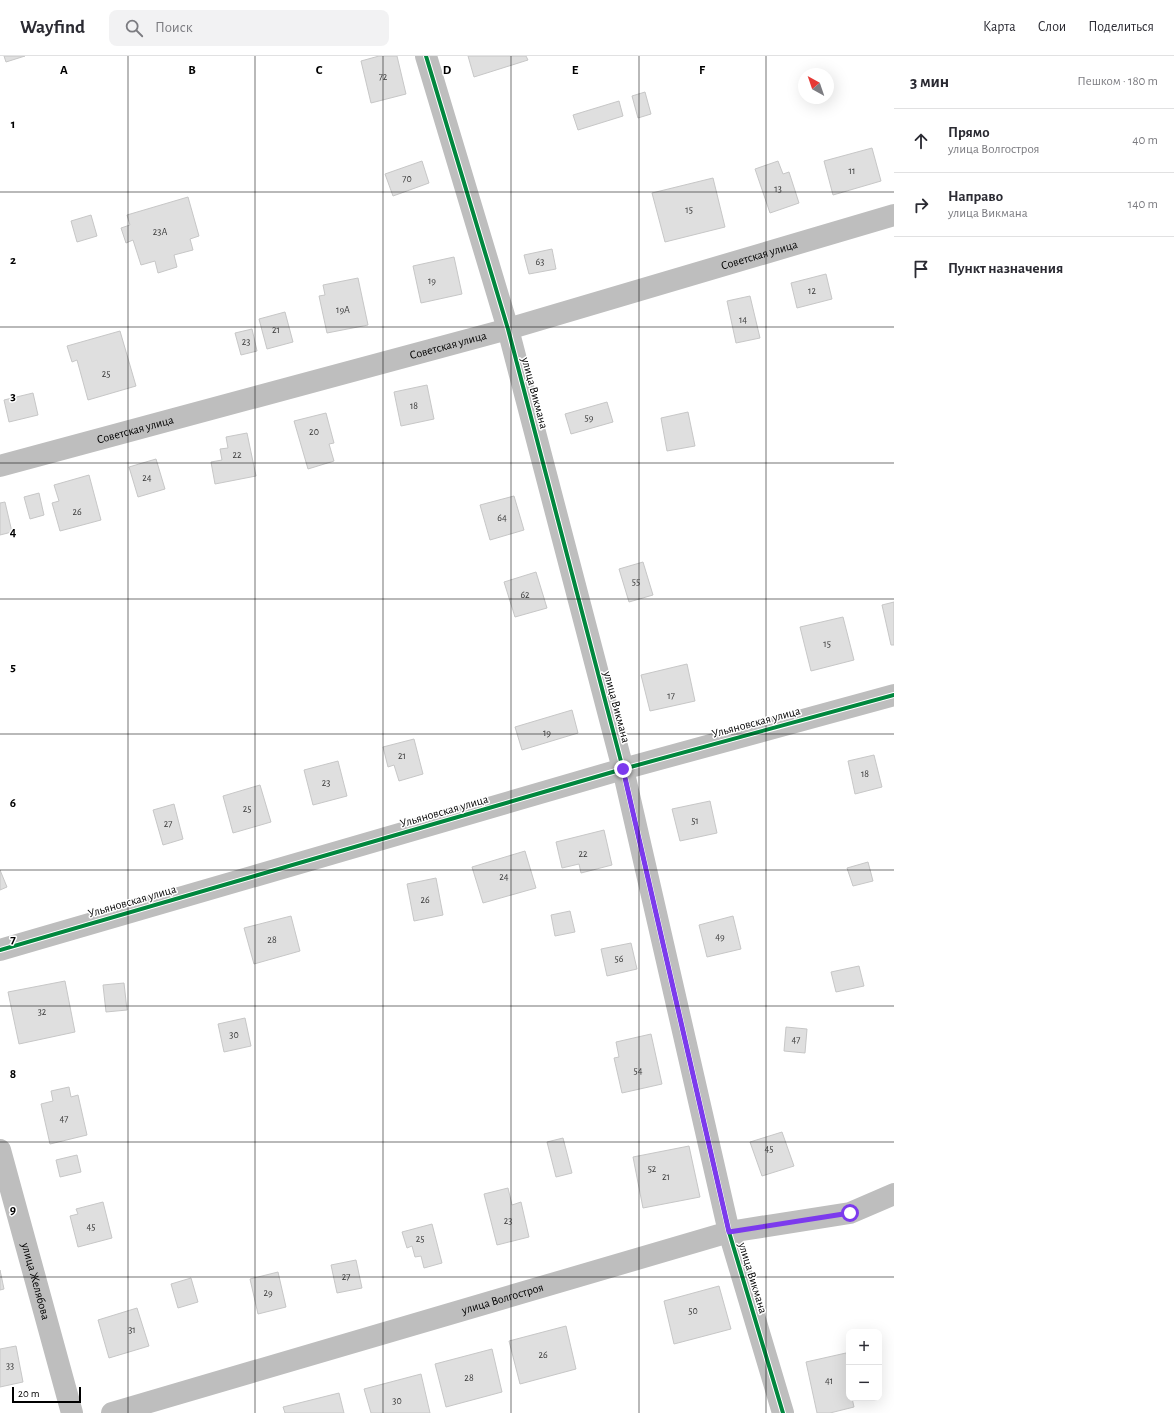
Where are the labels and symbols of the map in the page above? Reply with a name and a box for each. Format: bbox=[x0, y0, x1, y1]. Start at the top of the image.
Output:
text: A bbox=[60, 64, 68, 77]
text: B bbox=[188, 64, 196, 77]
text: C bbox=[316, 64, 323, 77]
text: D bbox=[443, 64, 452, 77]
text: E bbox=[572, 64, 579, 77]
text: F bbox=[699, 64, 706, 77]
north arrow bbox=[798, 68, 834, 104]
house number: 72 bbox=[379, 72, 388, 82]
text: 1 bbox=[11, 118, 15, 131]
house number: 11 bbox=[849, 166, 855, 176]
house number: 70 bbox=[402, 174, 412, 184]
house number: 13 bbox=[774, 184, 782, 194]
house number: 15 bbox=[685, 205, 693, 215]
house number: 23А bbox=[153, 227, 167, 237]
street label: Советская улица bbox=[720, 238, 799, 272]
text: 2 bbox=[10, 254, 16, 267]
house number: 63 bbox=[536, 257, 544, 267]
house number: 19 bbox=[428, 276, 436, 286]
house number: 12 bbox=[808, 286, 816, 296]
house number: 19А bbox=[336, 305, 350, 315]
house number: 14 bbox=[739, 315, 747, 325]
house number: 21 bbox=[272, 325, 280, 335]
street label: Советская улица bbox=[408, 329, 488, 361]
house number: 23 bbox=[242, 337, 250, 347]
street label: улица Викмана bbox=[518, 355, 550, 431]
house number: 25 bbox=[102, 369, 110, 379]
text: 3 bbox=[10, 390, 16, 403]
house number: 18 bbox=[410, 401, 418, 411]
street label: Советская улица bbox=[95, 413, 175, 446]
house number: 59 bbox=[585, 413, 594, 423]
house number: 20 bbox=[309, 427, 319, 437]
house number: 22 bbox=[232, 450, 242, 460]
house number: 24 bbox=[142, 473, 152, 483]
house number: 26 bbox=[72, 507, 82, 517]
house number: 64 bbox=[497, 513, 507, 523]
text: 4 bbox=[10, 526, 17, 539]
house number: 55 bbox=[632, 577, 640, 587]
house number: 62 bbox=[520, 590, 530, 600]
house number: 15 bbox=[823, 639, 831, 649]
text: 5 bbox=[10, 661, 16, 674]
street label: улица Викмана bbox=[600, 669, 632, 745]
house number: 17 bbox=[667, 691, 675, 701]
street label: Ульяновская улица bbox=[710, 704, 802, 741]
house number: 19 bbox=[543, 728, 551, 738]
house number: 21 bbox=[398, 751, 406, 761]
route end bbox=[614, 760, 632, 778]
house number: 18 bbox=[861, 769, 869, 779]
house number: 23 bbox=[322, 778, 330, 788]
street label: Ульяновская улица bbox=[398, 793, 490, 830]
text: 6 bbox=[10, 797, 16, 810]
house number: 25 bbox=[243, 804, 251, 814]
house number: 51 bbox=[691, 816, 699, 826]
house number: 27 bbox=[164, 819, 172, 829]
house number: 22 bbox=[578, 849, 588, 859]
house number: 24 bbox=[499, 872, 509, 882]
street label: Ульяновская улица bbox=[86, 883, 178, 920]
house number: 26 bbox=[420, 895, 430, 905]
house number: 49 bbox=[715, 932, 725, 942]
text: 7 bbox=[10, 933, 16, 946]
house number: 28 bbox=[267, 935, 277, 945]
house number: 56 bbox=[615, 954, 624, 964]
house number: 32 bbox=[38, 1007, 47, 1017]
house number: 30 bbox=[229, 1030, 239, 1040]
house number: 47 bbox=[792, 1035, 800, 1045]
house number: 54 bbox=[634, 1066, 643, 1076]
text: 8 bbox=[10, 1068, 16, 1081]
house number: 47 bbox=[60, 1114, 68, 1124]
house number: 45 bbox=[765, 1144, 774, 1154]
house number: 52 bbox=[648, 1164, 657, 1174]
house number: 21 bbox=[662, 1172, 670, 1182]
text: 9 bbox=[10, 1204, 16, 1217]
route start bbox=[841, 1204, 859, 1222]
house number: 23 bbox=[504, 1216, 512, 1226]
house number: 45 bbox=[87, 1222, 96, 1232]
house number: 25 bbox=[416, 1234, 424, 1244]
street label: улица Желябова bbox=[18, 1240, 52, 1322]
street label: улица Викмана bbox=[735, 1240, 770, 1316]
house number: 27 bbox=[342, 1272, 350, 1282]
street label: улица Волгостроя bbox=[459, 1281, 545, 1317]
house number: 29 bbox=[263, 1288, 273, 1298]
house number: 50 bbox=[688, 1306, 698, 1316]
house number: 31 bbox=[128, 1325, 136, 1335]
house number: 26 bbox=[538, 1350, 548, 1360]
house number: 33 bbox=[6, 1361, 14, 1371]
house number: 28 bbox=[464, 1373, 474, 1383]
house number: 41 bbox=[825, 1376, 833, 1386]
scale bar bbox=[12, 1385, 81, 1404]
house number: 30 bbox=[392, 1396, 402, 1406]

